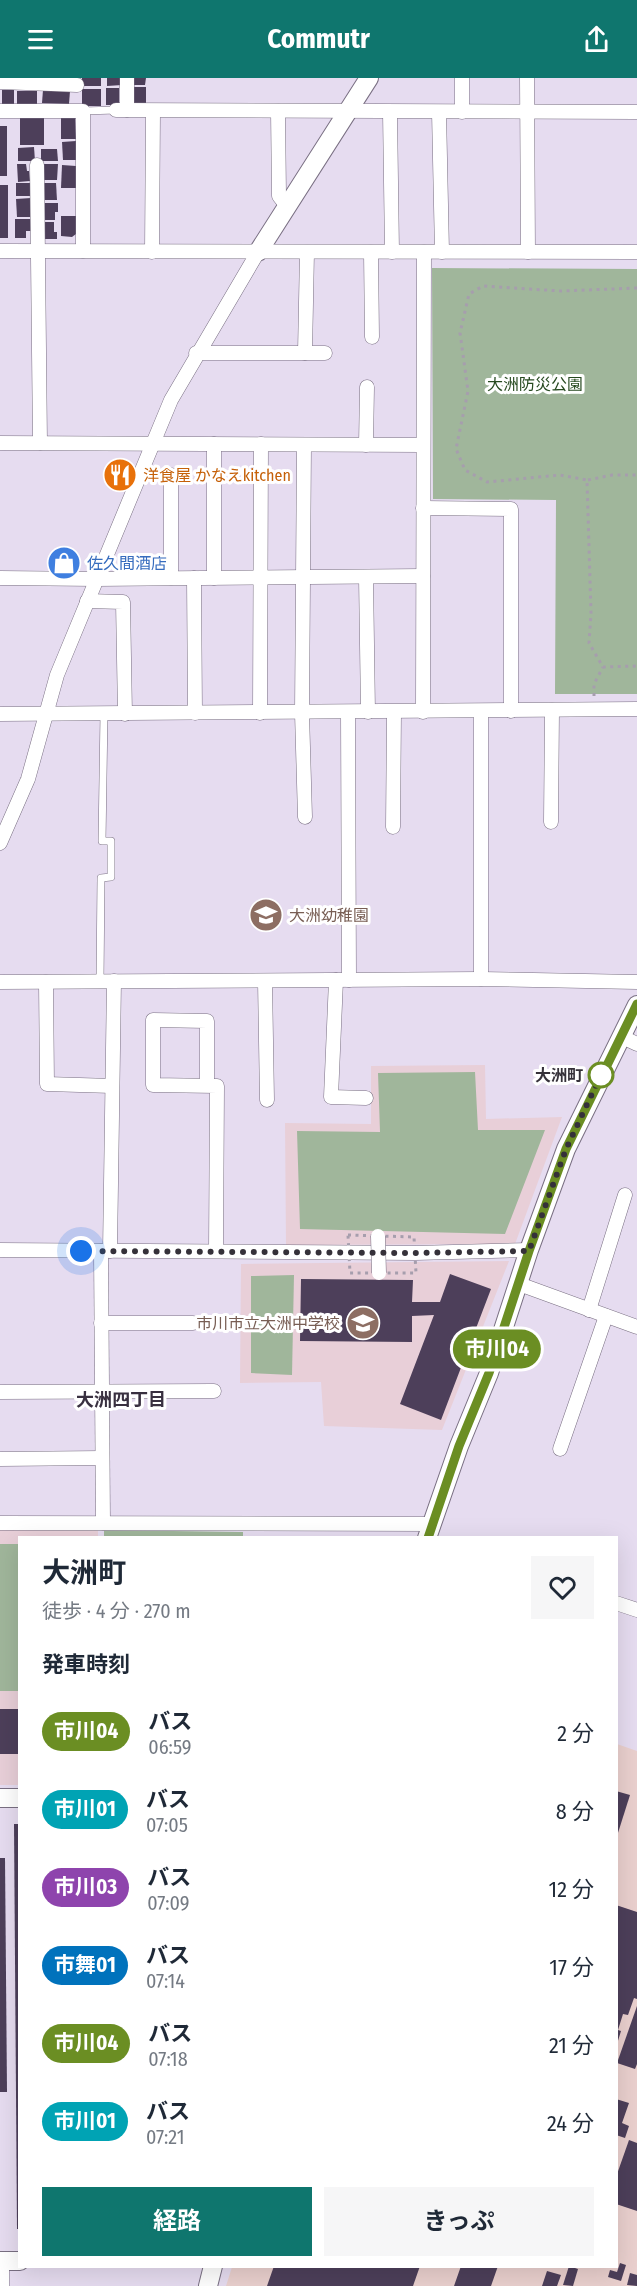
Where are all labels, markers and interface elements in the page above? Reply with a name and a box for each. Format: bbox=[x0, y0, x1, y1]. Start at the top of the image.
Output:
icon: menu bbox=[24, 23, 57, 56]
text: Commutr bbox=[267, 23, 370, 55]
icon: share bbox=[580, 23, 613, 56]
park label: 大洲防災公園 bbox=[487, 375, 583, 394]
restaurant icon: 洋食屋 かなえkitchen bbox=[102, 457, 138, 493]
place label: 洋食屋 かなえkitchen bbox=[143, 466, 291, 485]
shop icon: 佐久間酒店 bbox=[46, 545, 82, 581]
place label: 佐久間酒店 bbox=[87, 554, 167, 573]
school or university icon: 大洲幼稚園 bbox=[248, 897, 284, 933]
place label: 大洲幼稚園 bbox=[289, 906, 369, 925]
marker: 大洲町 bbox=[588, 1062, 614, 1088]
place label: 大洲町 bbox=[535, 1066, 583, 1085]
your location bbox=[66, 1236, 96, 1266]
school or university icon: 市川市立大洲中学校 bbox=[345, 1305, 381, 1341]
place label: 市川市立大洲中学校 bbox=[196, 1314, 340, 1333]
line badge: 市川04 bbox=[455, 1330, 539, 1368]
text: 市川04 bbox=[465, 1336, 529, 1362]
district label: 大洲四丁目 bbox=[76, 1389, 166, 1411]
text: 大洲町 bbox=[42, 1556, 126, 1589]
button: heart bbox=[531, 1556, 594, 1619]
text: 徒歩 · 4 分 · 270 m bbox=[42, 1599, 191, 1623]
text: 発車時刻 bbox=[42, 1651, 130, 1678]
text: バス bbox=[148, 1708, 192, 1735]
text: 市川04 bbox=[54, 1718, 118, 1744]
text: 2 分 bbox=[557, 1720, 594, 1747]
text: 06:59 bbox=[148, 1735, 192, 1759]
text: バス bbox=[146, 1786, 190, 1813]
text: 市川01 bbox=[54, 1796, 116, 1822]
text: 8 分 bbox=[556, 1798, 594, 1825]
text: 07:05 bbox=[146, 1813, 188, 1837]
text: バス bbox=[147, 1864, 191, 1891]
text: 市川03 bbox=[54, 1874, 117, 1900]
text: 12 分 bbox=[549, 1876, 594, 1903]
text: 07:09 bbox=[147, 1891, 190, 1915]
text: バス bbox=[146, 1942, 190, 1969]
text: 市舞01 bbox=[54, 1952, 116, 1978]
text: 17 分 bbox=[549, 1954, 594, 1981]
text: 07:14 bbox=[146, 1969, 185, 1993]
text: バス bbox=[148, 2020, 192, 2047]
text: 市川04 bbox=[54, 2030, 118, 2056]
text: 21 分 bbox=[549, 2032, 594, 2059]
text: 07:18 bbox=[148, 2047, 188, 2071]
text: バス bbox=[146, 2098, 190, 2125]
text: 市川01 bbox=[54, 2108, 116, 2134]
text: 24 分 bbox=[547, 2110, 594, 2137]
text: 07:21 bbox=[146, 2125, 184, 2149]
button: 経路 bbox=[42, 2187, 312, 2256]
button: きっぷ bbox=[324, 2187, 594, 2256]

